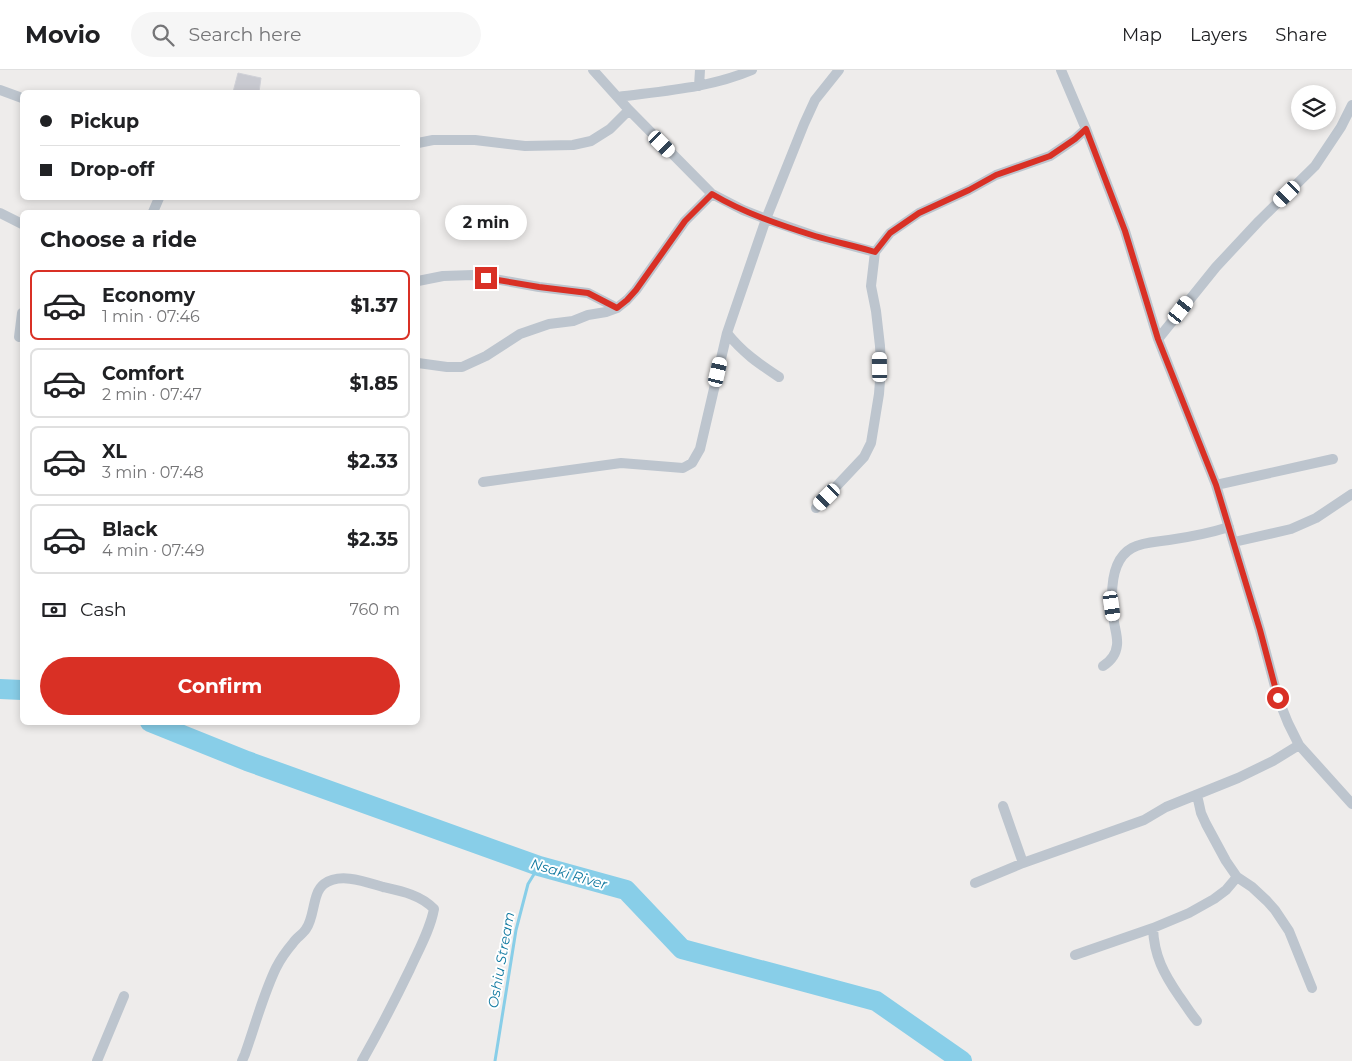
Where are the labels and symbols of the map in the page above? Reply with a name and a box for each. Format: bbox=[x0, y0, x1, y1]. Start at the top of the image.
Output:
car bbox=[646, 128, 677, 160]
car bbox=[1271, 178, 1303, 210]
callout: 2 min bbox=[445, 206, 527, 240]
route end bbox=[475, 267, 497, 289]
car bbox=[1165, 294, 1196, 326]
car bbox=[872, 352, 887, 382]
car bbox=[707, 356, 728, 388]
car bbox=[811, 481, 842, 513]
car bbox=[1102, 590, 1121, 622]
route start bbox=[1267, 687, 1289, 709]
water label: Nsaki River bbox=[529, 854, 610, 894]
water label: Oshiu Stream bbox=[484, 910, 518, 1010]

